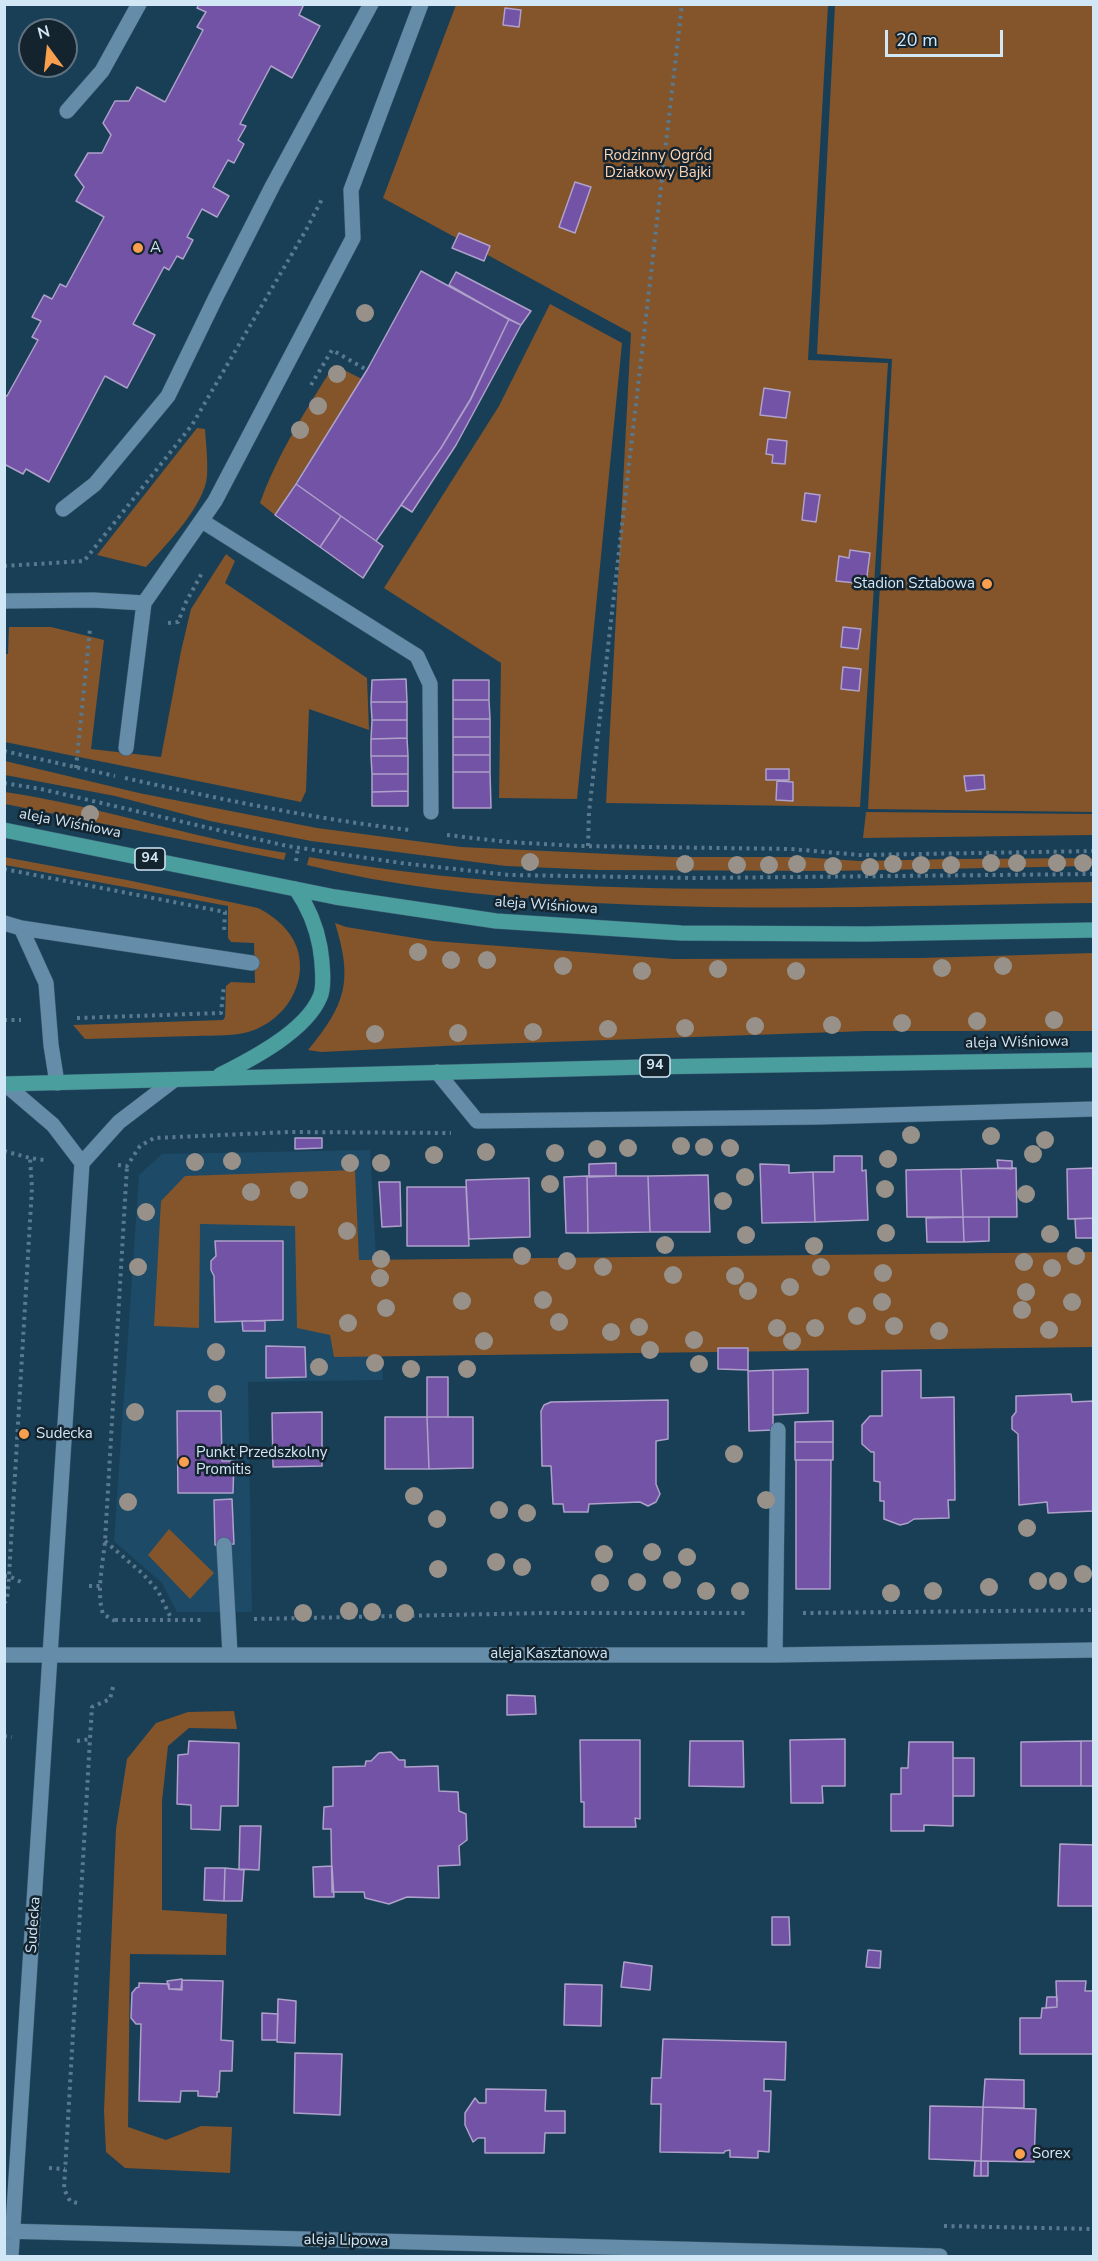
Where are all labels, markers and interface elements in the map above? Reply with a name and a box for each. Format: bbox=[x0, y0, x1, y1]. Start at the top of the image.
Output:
north arrow bbox=[18, 18, 78, 78]
scale bar bbox=[888, 18, 1006, 56]
text: N bbox=[35, 20, 52, 45]
text: 20 m bbox=[896, 28, 938, 52]
park label: Rodzinny Ogród Działkowy Bajki bbox=[604, 147, 712, 182]
place label: A bbox=[150, 239, 161, 257]
marker: A bbox=[131, 241, 145, 255]
place label: Stadion Sztabowa bbox=[853, 575, 975, 593]
marker: Stadion Sztabowa bbox=[980, 577, 994, 591]
street label: aleja Wiśniowa bbox=[17, 805, 123, 843]
road number: 94 bbox=[135, 848, 165, 870]
street label: aleja Wiśniowa bbox=[494, 893, 598, 919]
street label: aleja Wiśniowa bbox=[965, 1033, 1069, 1053]
road number: 94 bbox=[640, 1055, 670, 1077]
place label: Sudecka bbox=[36, 1425, 93, 1443]
marker: Sudecka bbox=[17, 1427, 31, 1441]
place label: Punkt Przedszkolny Promitis bbox=[196, 1444, 327, 1479]
marker: Punkt Przedszkolny Promitis bbox=[177, 1455, 191, 1469]
street label: aleja Kasztanowa bbox=[490, 1645, 608, 1663]
street label: Sudecka bbox=[23, 1896, 45, 1954]
place label: Sorex bbox=[1032, 2145, 1071, 2163]
marker: Sorex bbox=[1013, 2147, 1027, 2161]
street label: aleja Lipowa bbox=[304, 2231, 388, 2251]

